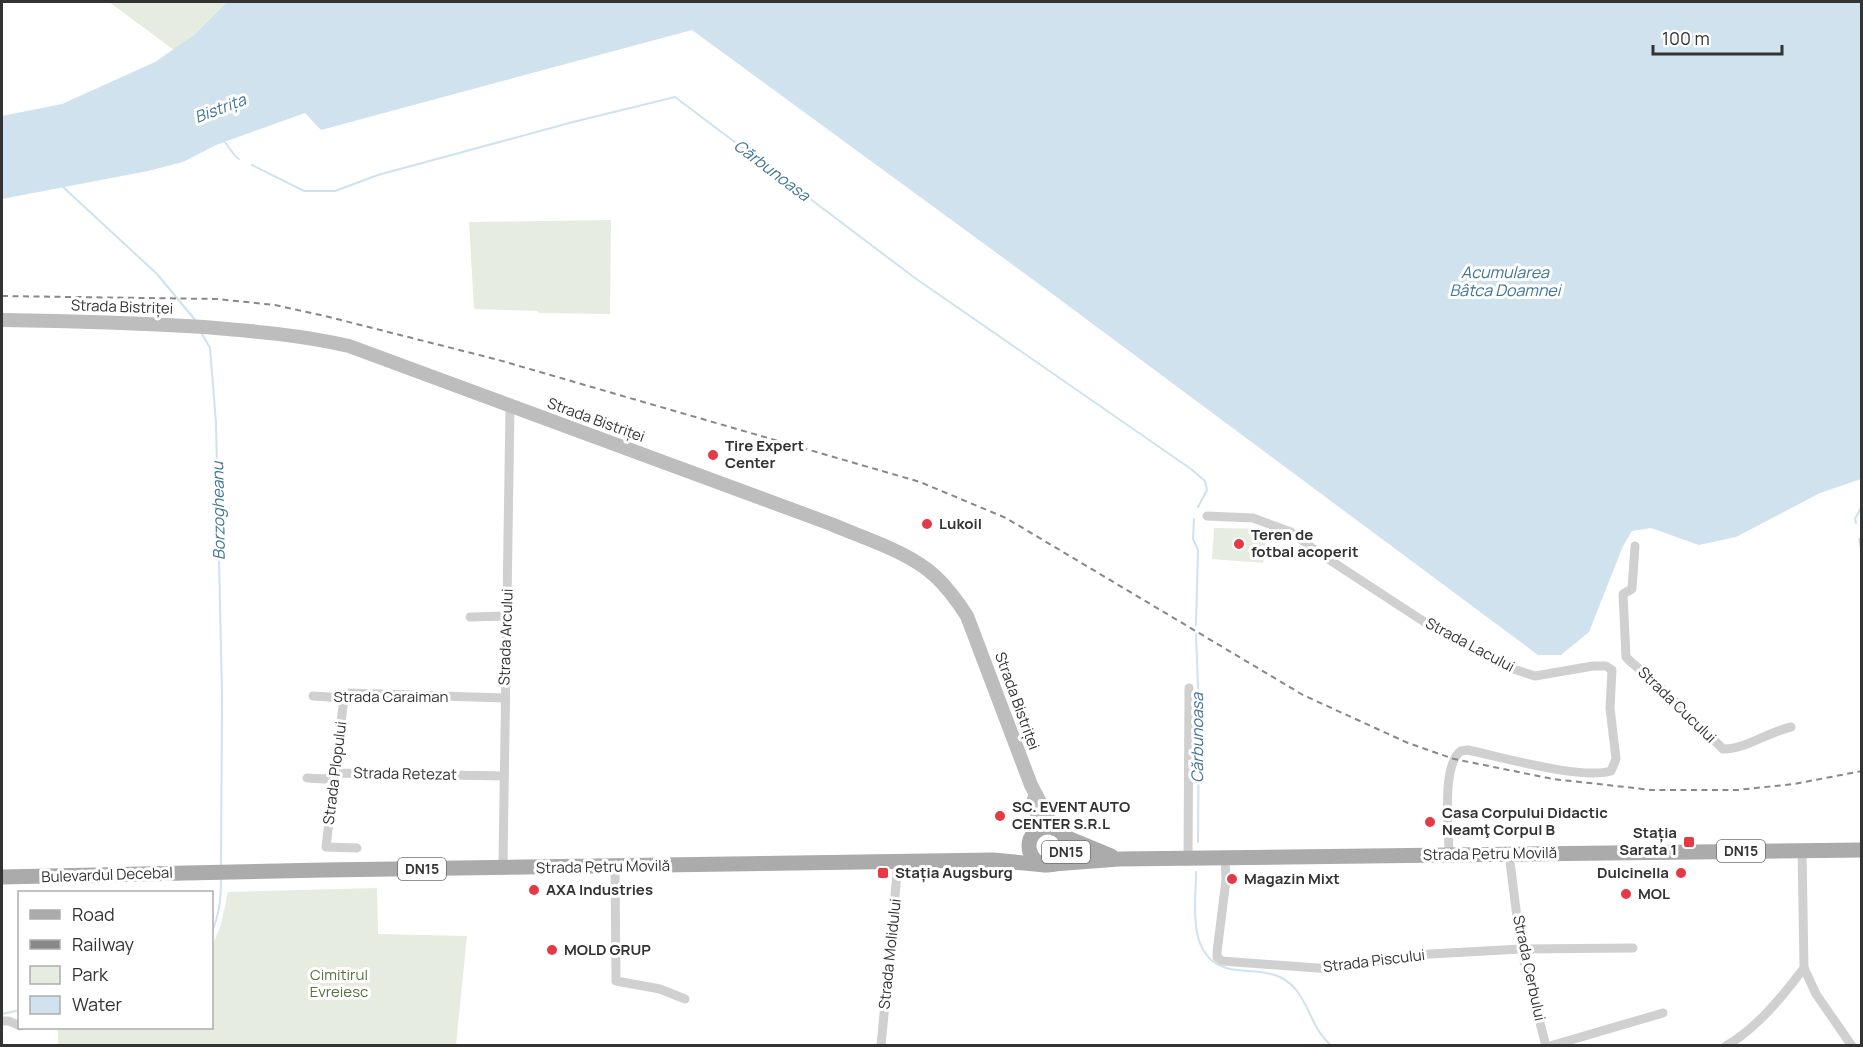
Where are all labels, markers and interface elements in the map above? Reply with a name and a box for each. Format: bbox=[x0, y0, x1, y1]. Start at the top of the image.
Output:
scale bar bbox=[1653, 18, 1782, 56]
text: 100 m bbox=[1662, 26, 1710, 50]
water label: Bistrița bbox=[191, 88, 250, 128]
water label: Cărbunoasa bbox=[729, 134, 816, 207]
water label: Acumularea Bâtca Doamnei bbox=[1450, 261, 1563, 301]
street label: Strada Bistriței bbox=[70, 294, 174, 319]
street label: Strada Bistriței bbox=[544, 392, 648, 447]
place label: Tire Expert Center bbox=[725, 435, 804, 473]
marker: Tire Expert Center bbox=[706, 448, 720, 462]
water label: Borzogheanu bbox=[206, 460, 230, 560]
place label: Lukoil bbox=[939, 513, 982, 534]
marker: Lukoil bbox=[920, 517, 934, 531]
place label: Teren de fotbal acoperit bbox=[1251, 524, 1359, 562]
marker: Teren de fotbal acoperit bbox=[1232, 537, 1246, 551]
street label: Strada Arcului bbox=[493, 588, 518, 686]
street label: Strada Lacului bbox=[1422, 612, 1518, 677]
street label: Strada Bistriței bbox=[990, 649, 1045, 753]
street label: Strada Cucului bbox=[1633, 662, 1721, 748]
street label: Strada Caraiman bbox=[334, 686, 449, 707]
water label: Cărbunoasa bbox=[1186, 692, 1208, 783]
street label: Strada Plopului bbox=[318, 720, 351, 826]
street label: Strada Retezat bbox=[353, 762, 457, 785]
place label: SC. EVENT AUTO CENTER S.R.L bbox=[1012, 796, 1130, 834]
place label: Casa Corpului Didactic Neamţ Corpul B bbox=[1442, 802, 1608, 840]
marker: SC. EVENT AUTO CENTER S.R.L bbox=[993, 809, 1007, 823]
marker: Casa Corpului Didactic Neamţ Corpul B bbox=[1423, 815, 1437, 829]
place label: Stația Sarata 1 bbox=[1619, 822, 1677, 860]
marker: Stația Sarata 1 bbox=[1682, 835, 1696, 849]
road number: DN15 bbox=[1717, 840, 1765, 862]
road number: DN15 bbox=[1042, 841, 1090, 863]
street label: Strada Petru Movilă bbox=[1423, 842, 1557, 865]
street label: Strada Petru Movilă bbox=[536, 855, 670, 878]
road number: DN15 bbox=[398, 858, 446, 880]
street label: Bulevardul Decebal bbox=[41, 862, 173, 887]
place label: Stația Augsburg bbox=[895, 862, 1013, 883]
place label: Dulcinella bbox=[1597, 862, 1669, 883]
marker: Stația Augsburg bbox=[876, 866, 890, 880]
marker: Dulcinella bbox=[1674, 866, 1688, 880]
place label: Magazin Mixt bbox=[1244, 868, 1340, 889]
marker: Magazin Mixt bbox=[1225, 872, 1239, 886]
place label: AXA Industries bbox=[546, 879, 653, 900]
marker: AXA Industries bbox=[527, 883, 541, 897]
place label: MOL bbox=[1638, 883, 1670, 904]
marker: MOL bbox=[1619, 887, 1633, 901]
legend bbox=[18, 891, 213, 1029]
street label: Strada Molidului bbox=[873, 898, 906, 1010]
text: Road bbox=[72, 902, 115, 926]
street label: Strada Cerbului bbox=[1508, 913, 1551, 1023]
text: Railway bbox=[72, 932, 134, 956]
place label: MOLD GRUP bbox=[564, 939, 651, 960]
marker: MOLD GRUP bbox=[545, 943, 559, 957]
street label: Strada Piscului bbox=[1322, 944, 1426, 977]
text: Park bbox=[72, 962, 109, 986]
park label: Cimitirul Evreiesc bbox=[310, 964, 368, 1002]
text: Water bbox=[72, 992, 122, 1016]

